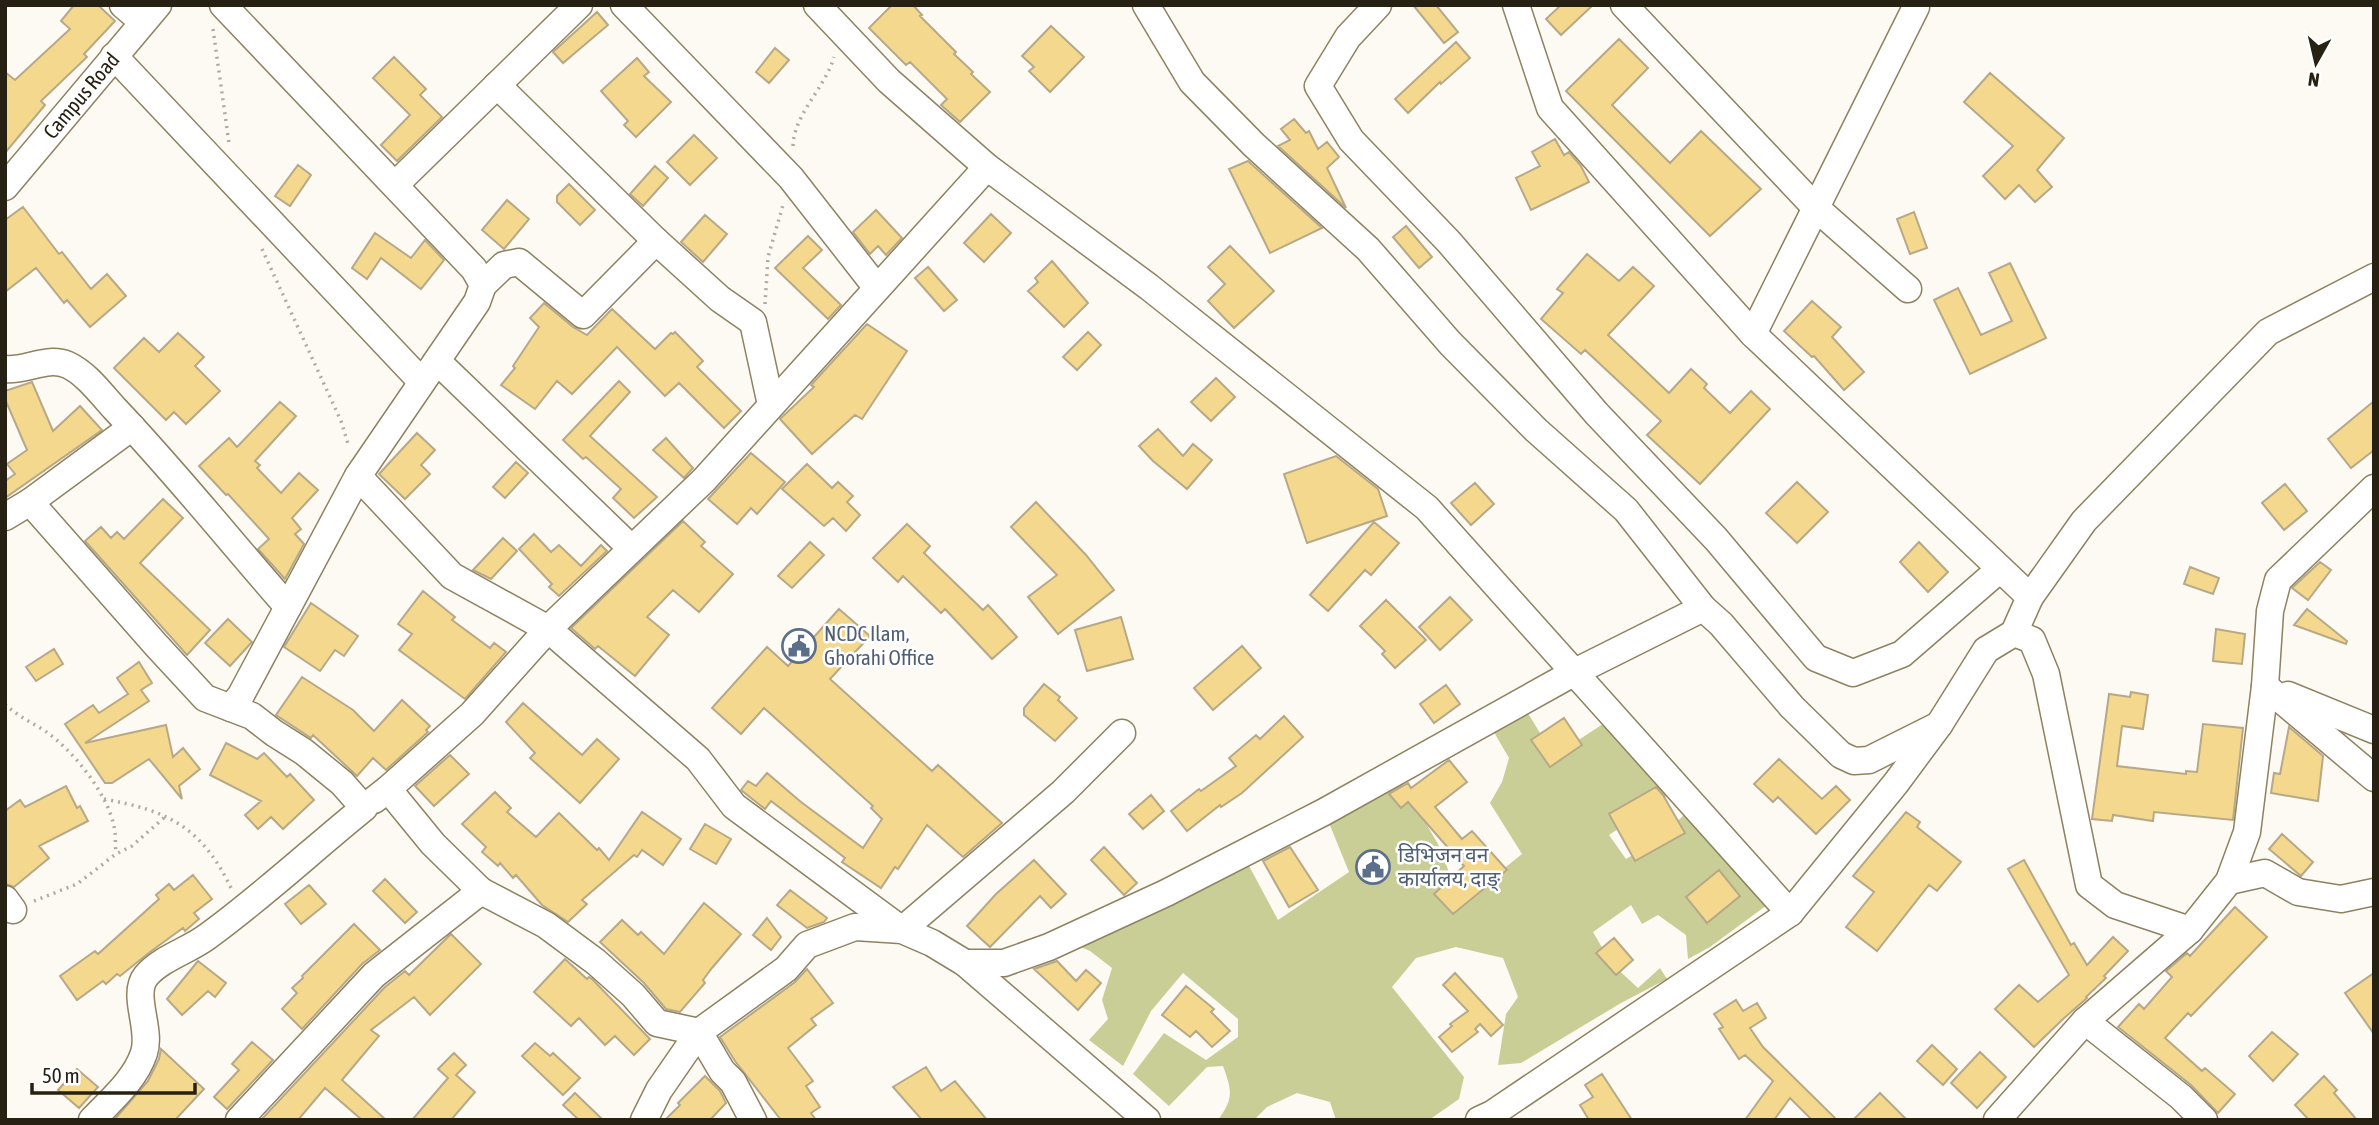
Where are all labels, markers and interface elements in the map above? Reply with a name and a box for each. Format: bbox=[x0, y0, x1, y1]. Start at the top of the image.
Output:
north arrow bbox=[2281, 28, 2351, 98]
street label: Campus Road bbox=[38, 47, 124, 143]
text: N bbox=[2307, 68, 2321, 92]
place label: NCDC Ilam, Ghorahi Office bbox=[824, 621, 934, 669]
public building icon: NCDC Ilam, Ghorahi Office bbox=[780, 627, 818, 665]
place label: डिभिजन वन कार्यालय, दाङ् bbox=[1398, 842, 1501, 892]
public building icon: डिभिजन वन कार्यालय, दाङ् bbox=[1354, 848, 1392, 886]
scale bar bbox=[32, 1052, 194, 1096]
text: 50 m bbox=[42, 1063, 80, 1087]

